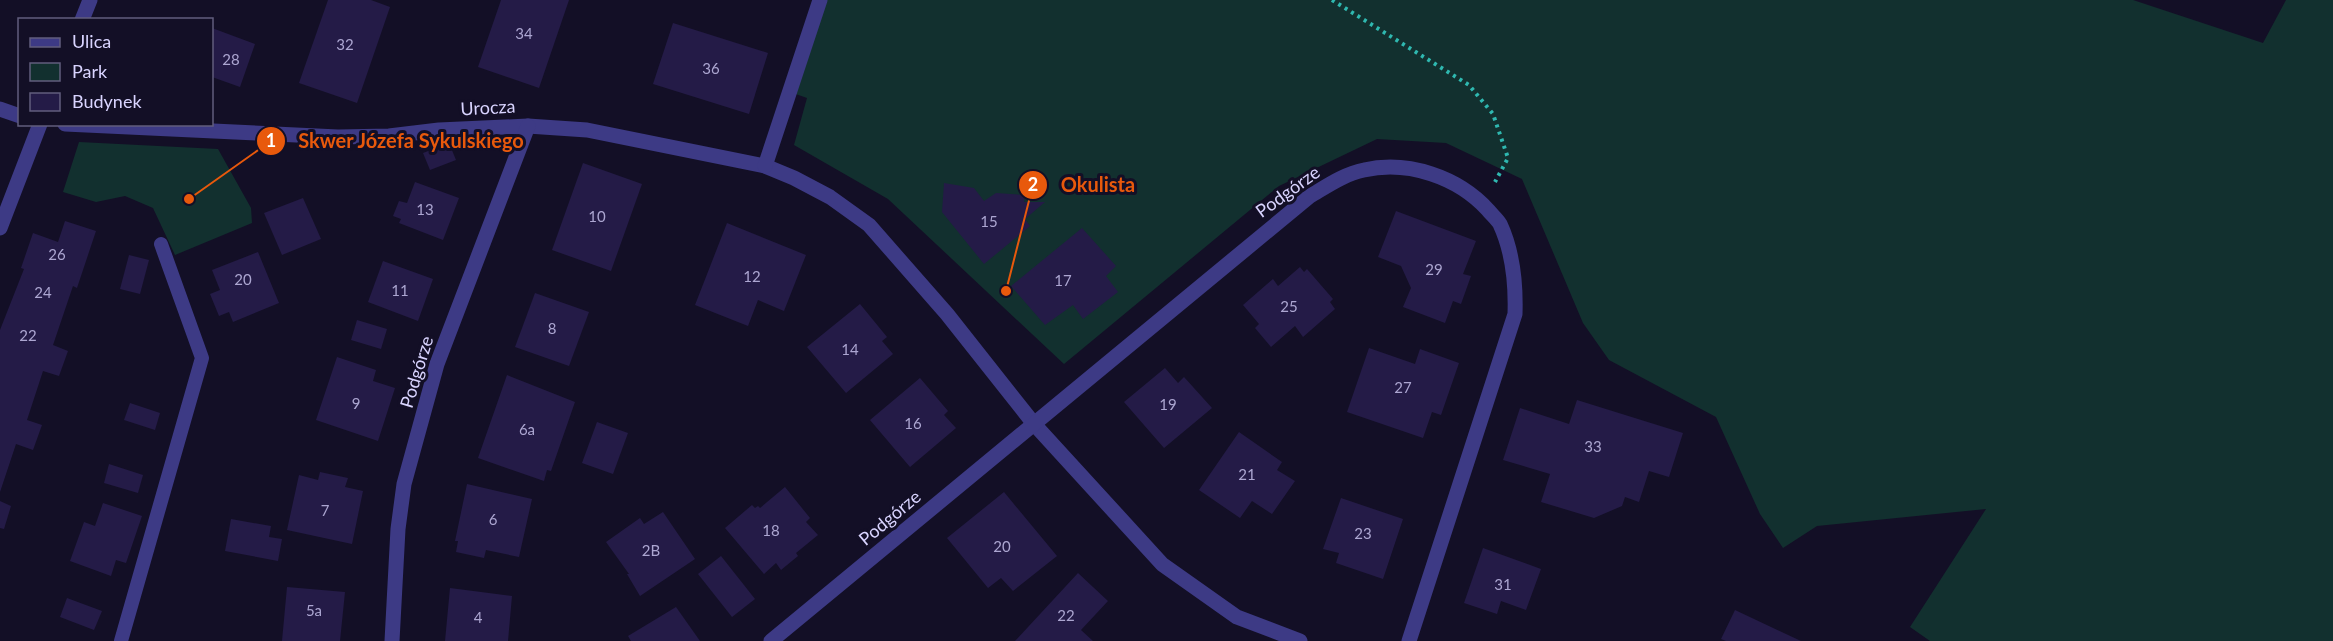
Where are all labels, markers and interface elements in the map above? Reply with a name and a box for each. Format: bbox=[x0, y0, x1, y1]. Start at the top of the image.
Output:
legend bbox=[18, 18, 213, 126]
house number: 34 bbox=[515, 24, 533, 42]
text: Ulica bbox=[72, 30, 111, 52]
house number: 32 bbox=[336, 35, 354, 53]
house number: 28 bbox=[222, 50, 240, 68]
house number: 36 bbox=[702, 59, 720, 77]
text: Park bbox=[72, 60, 108, 82]
text: Budynek bbox=[72, 90, 142, 112]
street label: Urocza bbox=[460, 95, 516, 119]
callout: Skwer Józefa Sykulskiego bbox=[256, 122, 536, 160]
text: Skwer Józefa Sykulskiego bbox=[298, 128, 524, 152]
text: 1 bbox=[266, 129, 276, 151]
street label: Podgórze bbox=[1251, 161, 1324, 222]
callout: Okulista bbox=[1018, 166, 1147, 204]
text: Okulista bbox=[1061, 172, 1135, 196]
text: 2 bbox=[1028, 173, 1038, 195]
house number: 13 bbox=[416, 200, 434, 218]
house number: 10 bbox=[588, 207, 606, 225]
house number: 15 bbox=[980, 212, 998, 230]
house number: 26 bbox=[48, 245, 66, 263]
house number: 29 bbox=[1425, 260, 1443, 278]
house number: 12 bbox=[743, 267, 761, 285]
house number: 20 bbox=[234, 270, 252, 288]
house number: 17 bbox=[1054, 271, 1072, 289]
house number: 11 bbox=[391, 281, 409, 299]
house number: 24 bbox=[34, 283, 52, 301]
house number: 25 bbox=[1280, 297, 1298, 315]
house number: 8 bbox=[548, 319, 556, 337]
house number: 22 bbox=[19, 326, 37, 344]
street label: Podgórze bbox=[395, 333, 437, 410]
house number: 14 bbox=[841, 340, 859, 358]
house number: 27 bbox=[1394, 378, 1412, 396]
house number: 9 bbox=[352, 394, 360, 412]
house number: 19 bbox=[1159, 395, 1177, 413]
house number: 16 bbox=[904, 414, 922, 432]
house number: 6a bbox=[519, 420, 535, 438]
house number: 33 bbox=[1584, 437, 1602, 455]
house number: 21 bbox=[1238, 465, 1256, 483]
street label: Podgórze bbox=[854, 485, 925, 549]
house number: 7 bbox=[321, 501, 330, 519]
house number: 6 bbox=[489, 510, 498, 528]
house number: 18 bbox=[762, 521, 780, 539]
house number: 23 bbox=[1354, 524, 1372, 542]
house number: 20 bbox=[993, 537, 1011, 555]
house number: 2B bbox=[642, 541, 660, 559]
house number: 31 bbox=[1494, 575, 1512, 593]
house number: 5a bbox=[306, 601, 322, 619]
house number: 22 bbox=[1057, 606, 1075, 624]
house number: 4 bbox=[474, 608, 483, 626]

